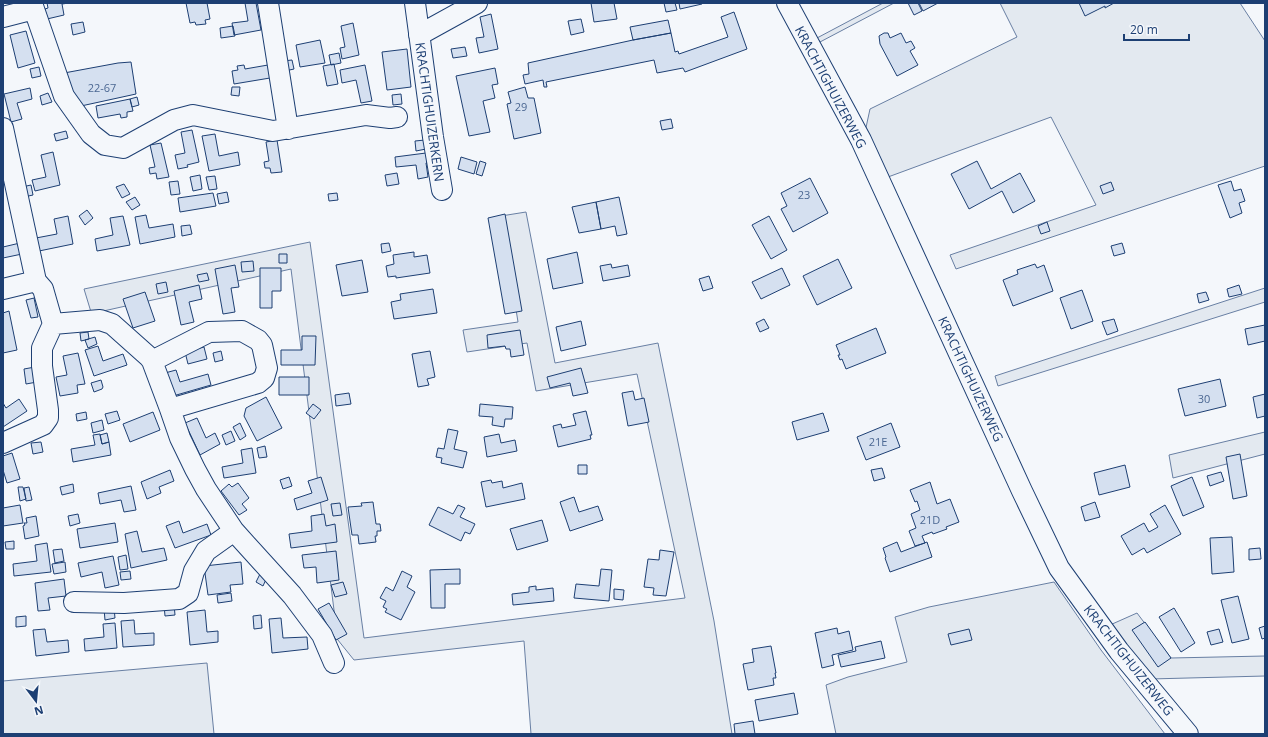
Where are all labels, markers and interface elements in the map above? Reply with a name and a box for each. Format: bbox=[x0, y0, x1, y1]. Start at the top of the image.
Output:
scale bar bbox=[1124, 16, 1189, 42]
text: 20 m bbox=[1130, 21, 1158, 38]
street label: KRACHTIGHUIZERWEG bbox=[791, 23, 871, 151]
street label: KRACHTIGHUIZERKERN bbox=[411, 41, 449, 183]
house number: 22-67 bbox=[88, 80, 116, 95]
house number: 29 bbox=[515, 99, 527, 114]
house number: 23 bbox=[798, 187, 810, 202]
street label: KRACHTIGHUIZERWEG bbox=[934, 313, 1008, 445]
house number: 30 bbox=[1198, 391, 1210, 406]
house number: 21E bbox=[869, 434, 887, 449]
house number: 21D bbox=[920, 512, 940, 527]
street label: KRACHTIGHUIZERWEG bbox=[1080, 601, 1178, 719]
north arrow bbox=[16, 681, 56, 721]
text: N bbox=[33, 703, 45, 720]

